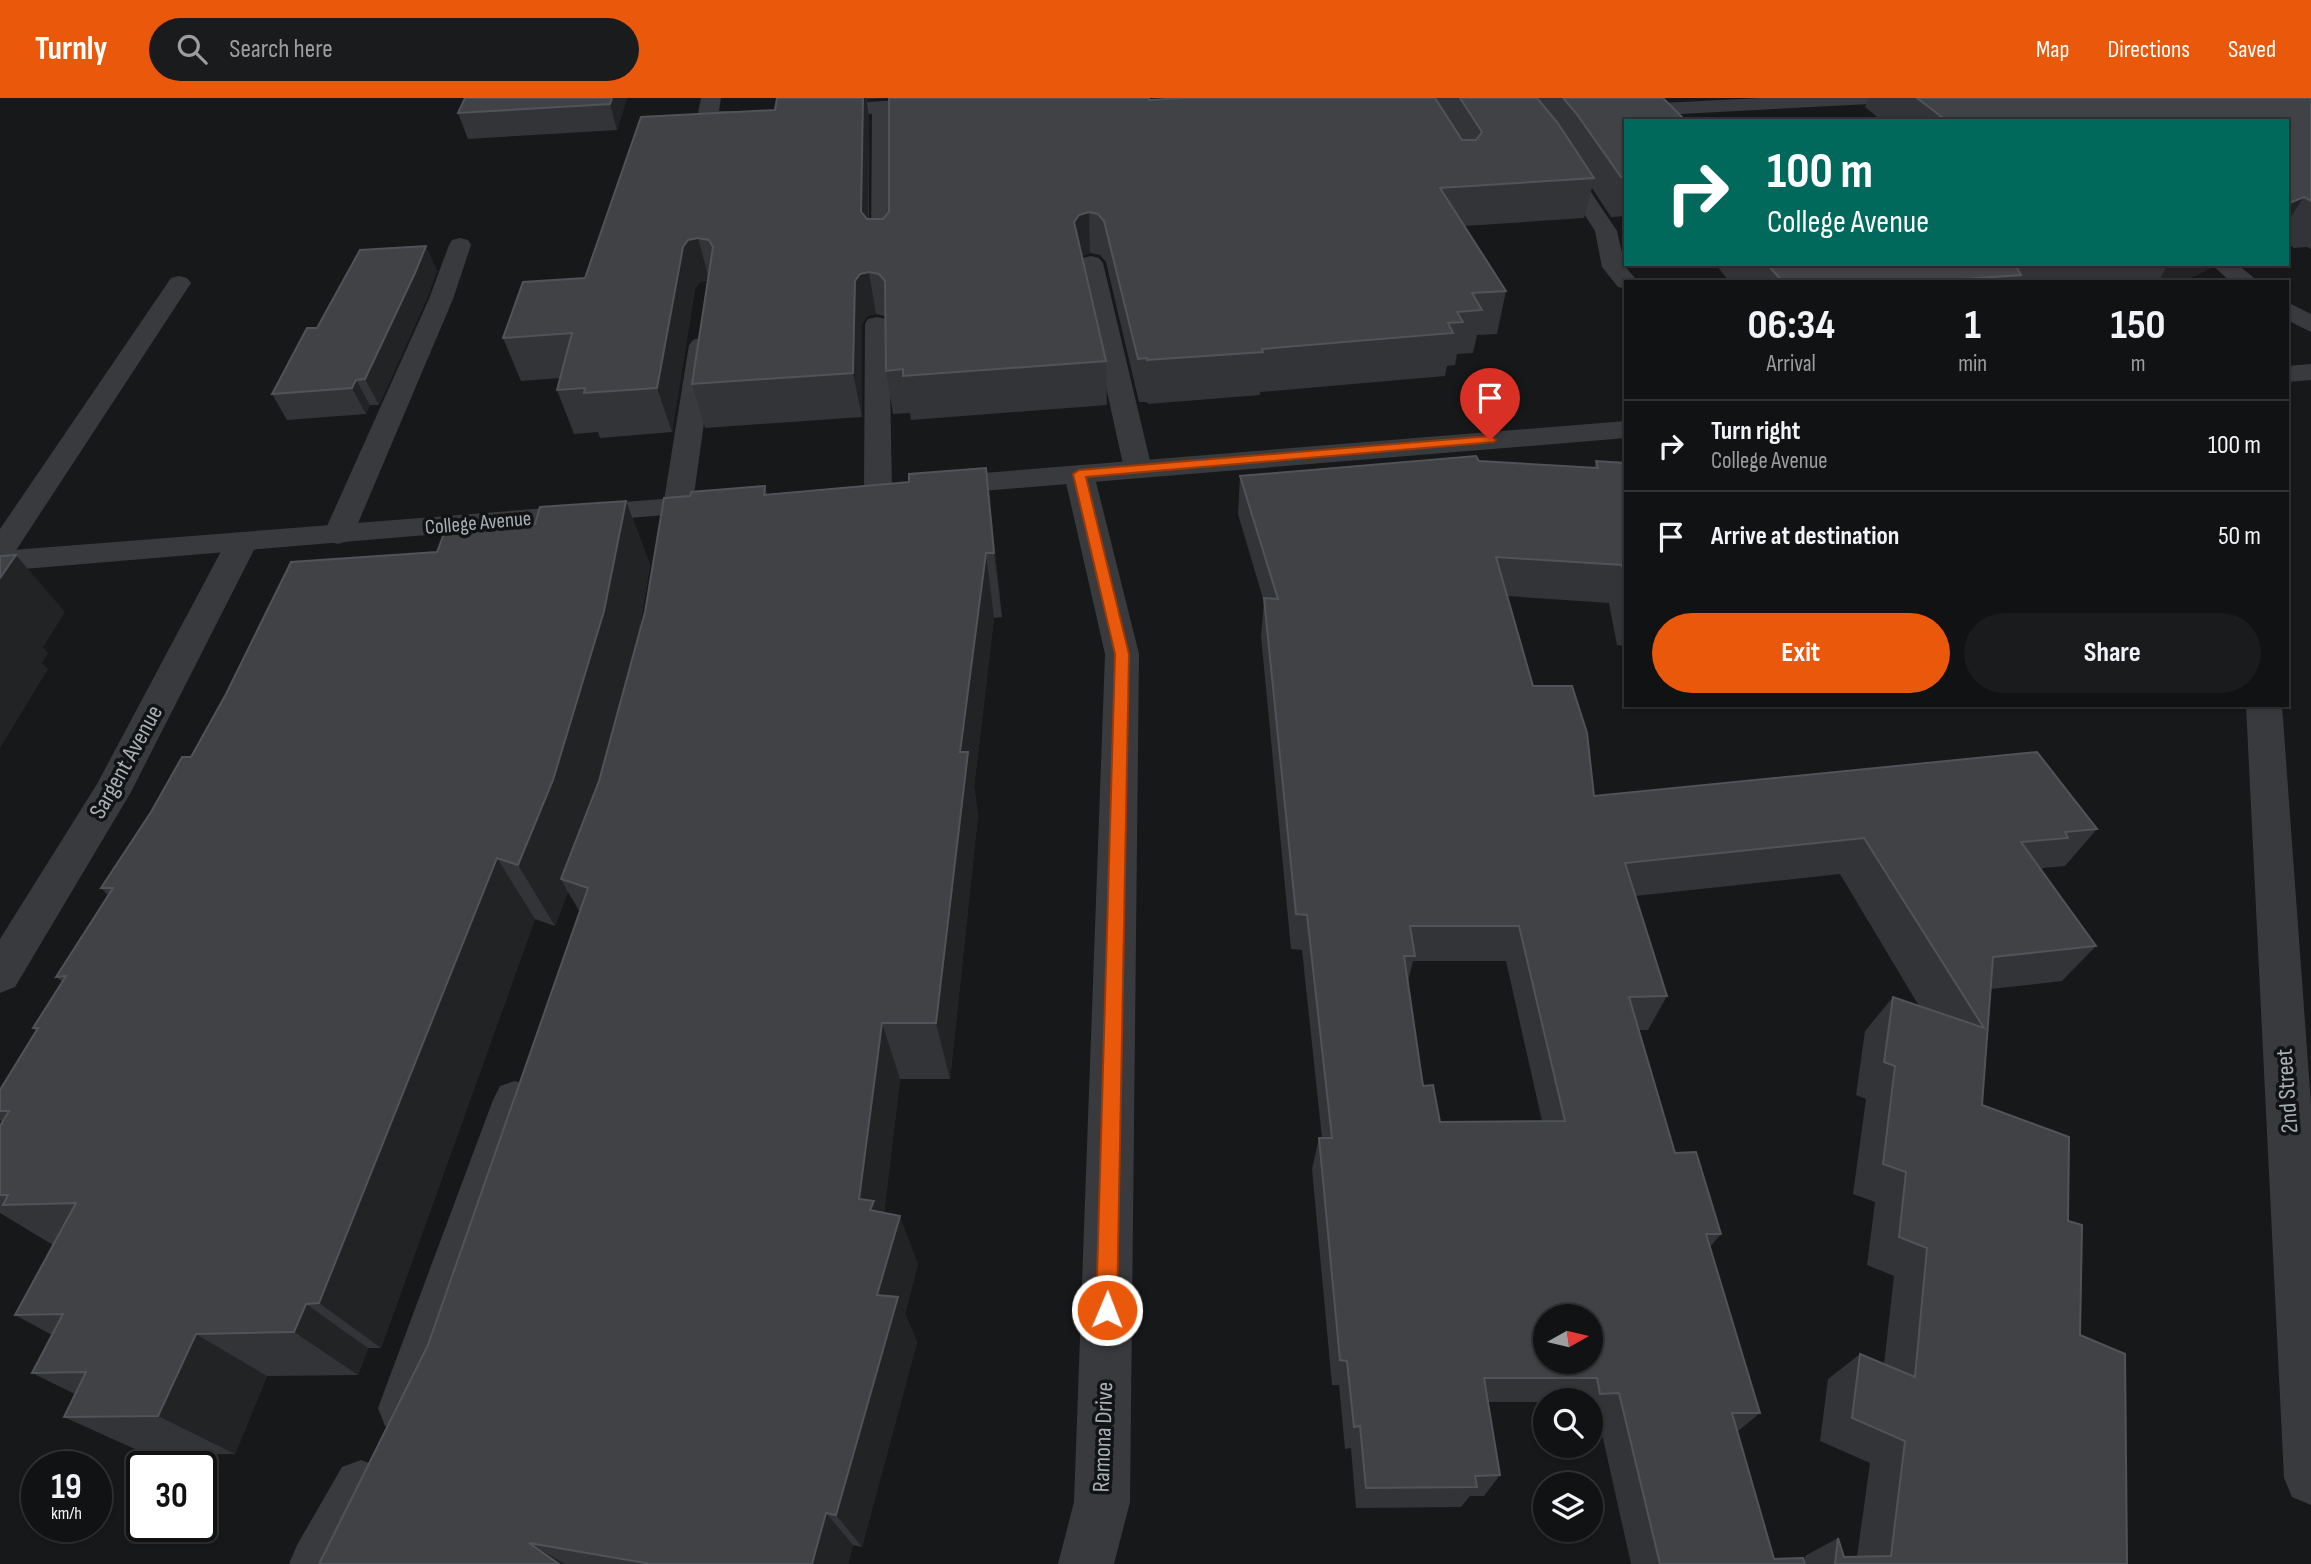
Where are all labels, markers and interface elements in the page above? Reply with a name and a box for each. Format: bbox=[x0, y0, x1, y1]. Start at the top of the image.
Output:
search box bbox=[149, 18, 639, 81]
text: Turnly bbox=[35, 29, 107, 69]
icon: search bbox=[173, 30, 211, 68]
text: Search here bbox=[229, 34, 333, 65]
text: Map bbox=[2036, 35, 2069, 64]
text: Directions bbox=[2107, 35, 2190, 64]
text: Saved bbox=[2228, 35, 2276, 64]
text: 100 m bbox=[1767, 143, 1873, 202]
icon: right bbox=[1652, 147, 1743, 238]
text: College Avenue bbox=[1767, 203, 1929, 242]
text: 06:34 bbox=[1747, 300, 1835, 351]
text: 1 bbox=[1965, 300, 1981, 351]
text: 150 bbox=[2111, 300, 2166, 351]
text: Arrival bbox=[1766, 350, 1816, 378]
text: min bbox=[1958, 350, 1987, 378]
text: m bbox=[2131, 350, 2145, 378]
pin bbox=[1460, 368, 1520, 440]
icon: arrive bbox=[1471, 379, 1509, 417]
text: Turn right bbox=[1711, 416, 1800, 447]
icon: right bbox=[1652, 427, 1690, 465]
text: 100 m bbox=[2208, 430, 2261, 461]
text: College Avenue bbox=[1711, 447, 1828, 475]
street label: College Avenue bbox=[424, 506, 532, 540]
icon: arrive bbox=[1652, 518, 1690, 556]
text: Arrive at destination bbox=[1711, 521, 1899, 552]
text: 50 m bbox=[2218, 521, 2261, 552]
button: Exit bbox=[1652, 613, 1950, 693]
button: Share bbox=[1964, 613, 2261, 693]
street label: Sargent Avenue bbox=[83, 700, 169, 824]
street label: 2nd Street bbox=[2270, 1048, 2304, 1134]
position arrow bbox=[1070, 1273, 1144, 1347]
north arrow bbox=[1533, 1304, 1603, 1374]
map controls bbox=[1533, 1304, 1603, 1542]
street label: Ramona Drive bbox=[1087, 1381, 1119, 1493]
button: search bbox=[1533, 1388, 1603, 1458]
speed limit sign: 30 bbox=[126, 1451, 217, 1542]
text: 19 bbox=[51, 1466, 82, 1509]
button: layers bbox=[1533, 1472, 1603, 1542]
text: km/h bbox=[51, 1503, 82, 1524]

